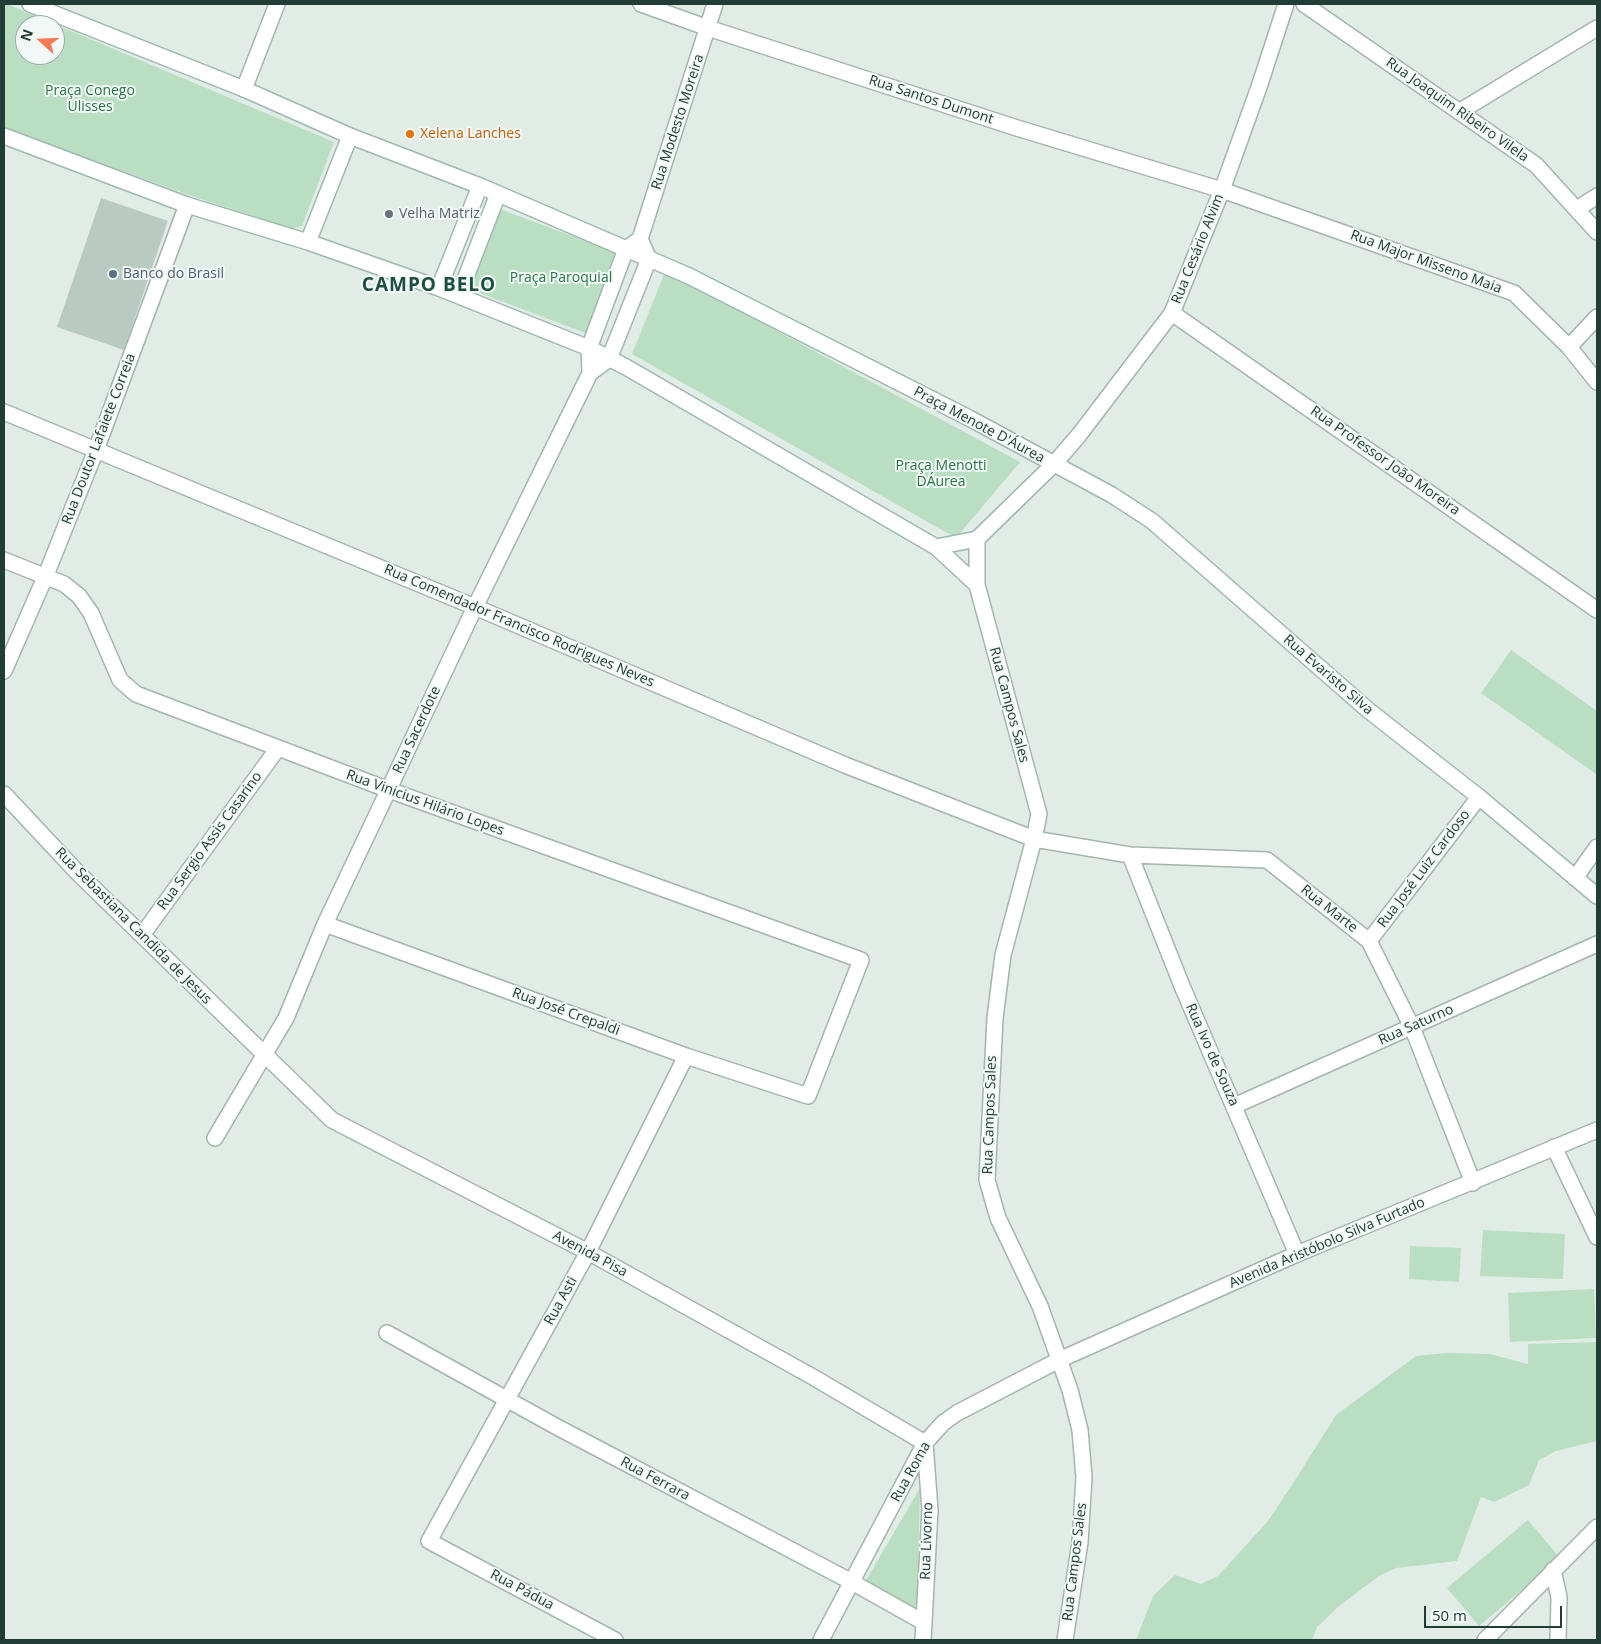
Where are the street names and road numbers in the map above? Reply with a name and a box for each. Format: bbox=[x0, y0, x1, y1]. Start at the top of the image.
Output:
street label: Rua Modesto Moreira bbox=[648, 52, 708, 192]
street label: Rua Joaquim Ribeiro Vilela bbox=[1382, 54, 1532, 166]
street label: Rua Santos Dumont bbox=[867, 72, 995, 128]
street label: Rua Cesário Alvim bbox=[1168, 192, 1228, 306]
street label: Rua Major Misseno Maia bbox=[1348, 227, 1504, 297]
street label: Rua Doutor Lafaiete Correia bbox=[59, 351, 139, 527]
street label: Praça Menote D'Áurea bbox=[911, 383, 1047, 467]
street label: Rua Professor João Moreira bbox=[1307, 403, 1463, 519]
street label: Rua Comendador Francisco Rodrigues Neves bbox=[381, 561, 657, 691]
street label: Rua Evaristo Silva bbox=[1280, 631, 1376, 719]
street label: Rua Campos Sales bbox=[985, 645, 1033, 765]
street label: Rua Sacerdote bbox=[389, 684, 445, 776]
street label: Rua Vinicius Hilário Lopes bbox=[344, 767, 506, 839]
street label: Rua Sergio Assis Casarino bbox=[154, 769, 266, 913]
street label: Rua José Luiz Cardoso bbox=[1374, 807, 1474, 931]
street label: Rua Sebastiana Candida de Jesus bbox=[51, 844, 215, 1008]
street label: Rua Marte bbox=[1297, 882, 1361, 936]
street label: Rua José Crepaldi bbox=[510, 985, 622, 1039]
street label: Rua Ivo de Souza bbox=[1182, 1001, 1242, 1109]
street label: Rua Saturno bbox=[1376, 1001, 1456, 1049]
street label: Rua Campos Sales bbox=[980, 1055, 1000, 1175]
street label: Avenida Aristóbolo Silva Furtado bbox=[1227, 1194, 1427, 1292]
street label: Avenida Pisa bbox=[550, 1227, 630, 1281]
street label: Rua Asti bbox=[541, 1274, 581, 1328]
street label: Rua Roma bbox=[888, 1439, 934, 1505]
street label: Rua Ferrara bbox=[617, 1454, 693, 1504]
street label: Rua Livorno bbox=[917, 1502, 937, 1580]
street label: Rua Campos Sales bbox=[1059, 1502, 1091, 1622]
street label: Rua Pádua bbox=[487, 1566, 557, 1614]

